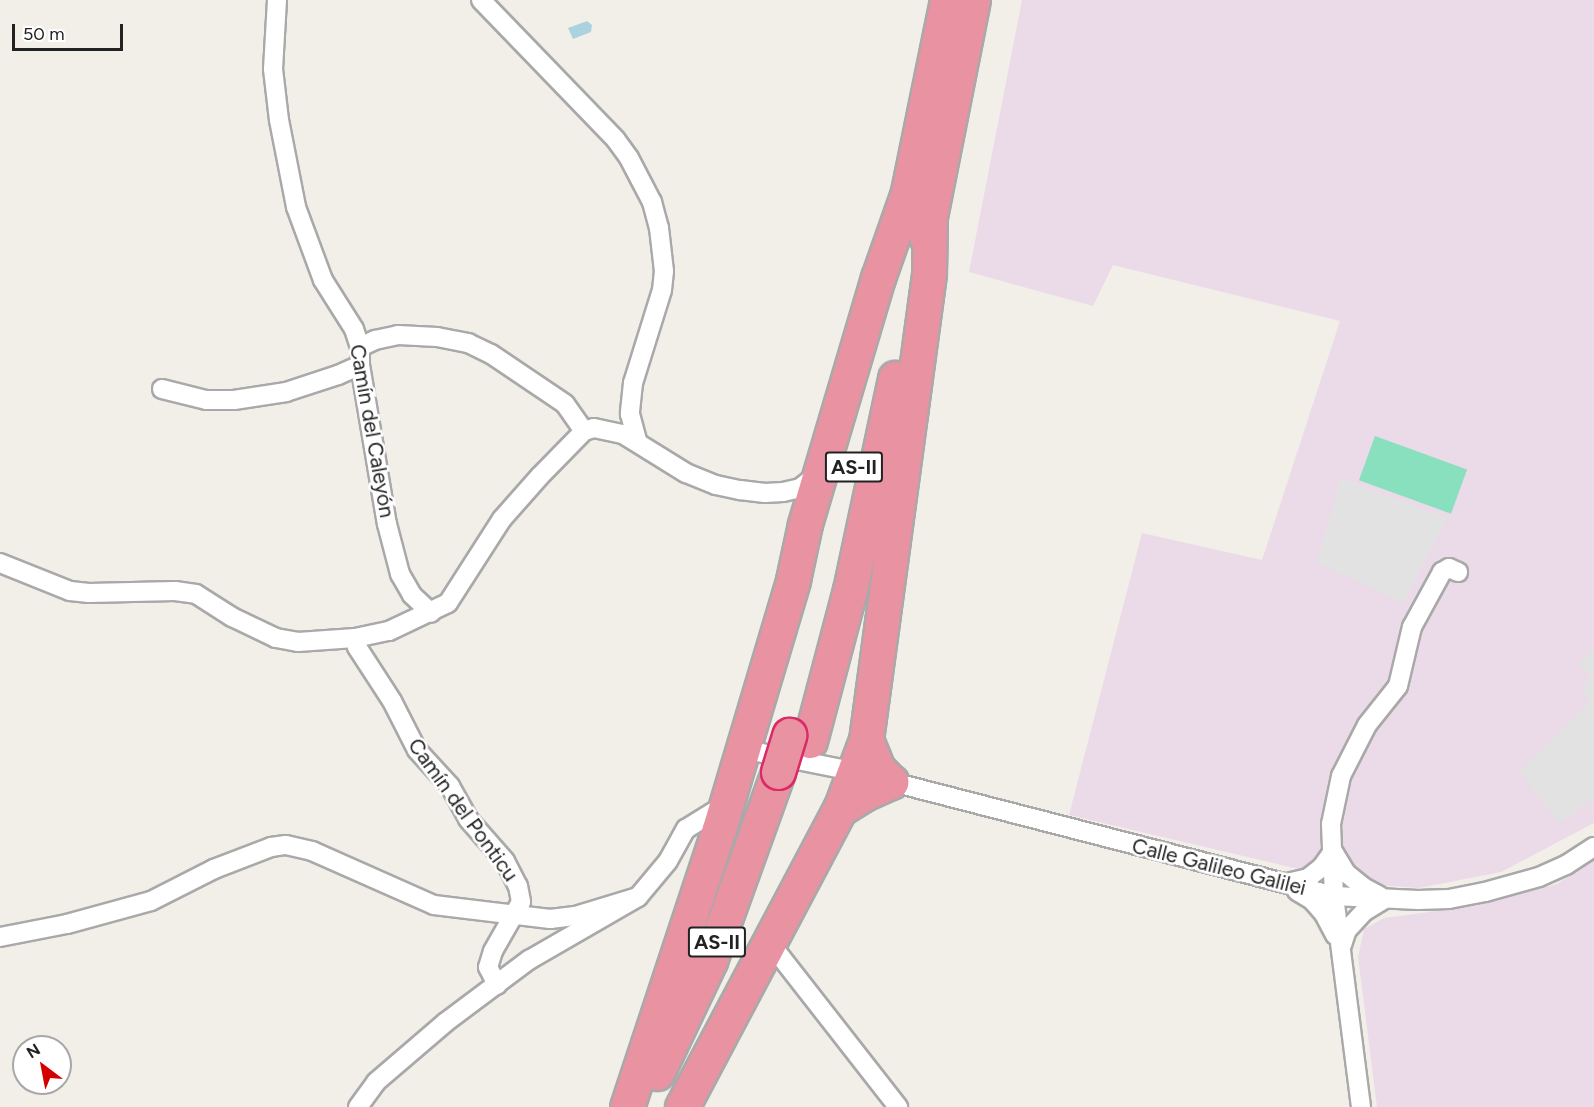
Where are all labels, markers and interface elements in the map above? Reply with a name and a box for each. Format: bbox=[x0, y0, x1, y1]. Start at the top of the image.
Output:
scale bar bbox=[15, 12, 126, 50]
text: 50 m bbox=[23, 23, 65, 45]
street label: Camín del Caleyón bbox=[344, 342, 400, 520]
road number: AS-II bbox=[824, 450, 884, 484]
street label: Camín del Ponticu bbox=[403, 733, 523, 887]
street label: Calle Galileo Galilei bbox=[1129, 833, 1309, 901]
road number: AS-II bbox=[687, 925, 747, 959]
north arrow bbox=[12, 1035, 72, 1095]
text: N bbox=[23, 1040, 44, 1062]

